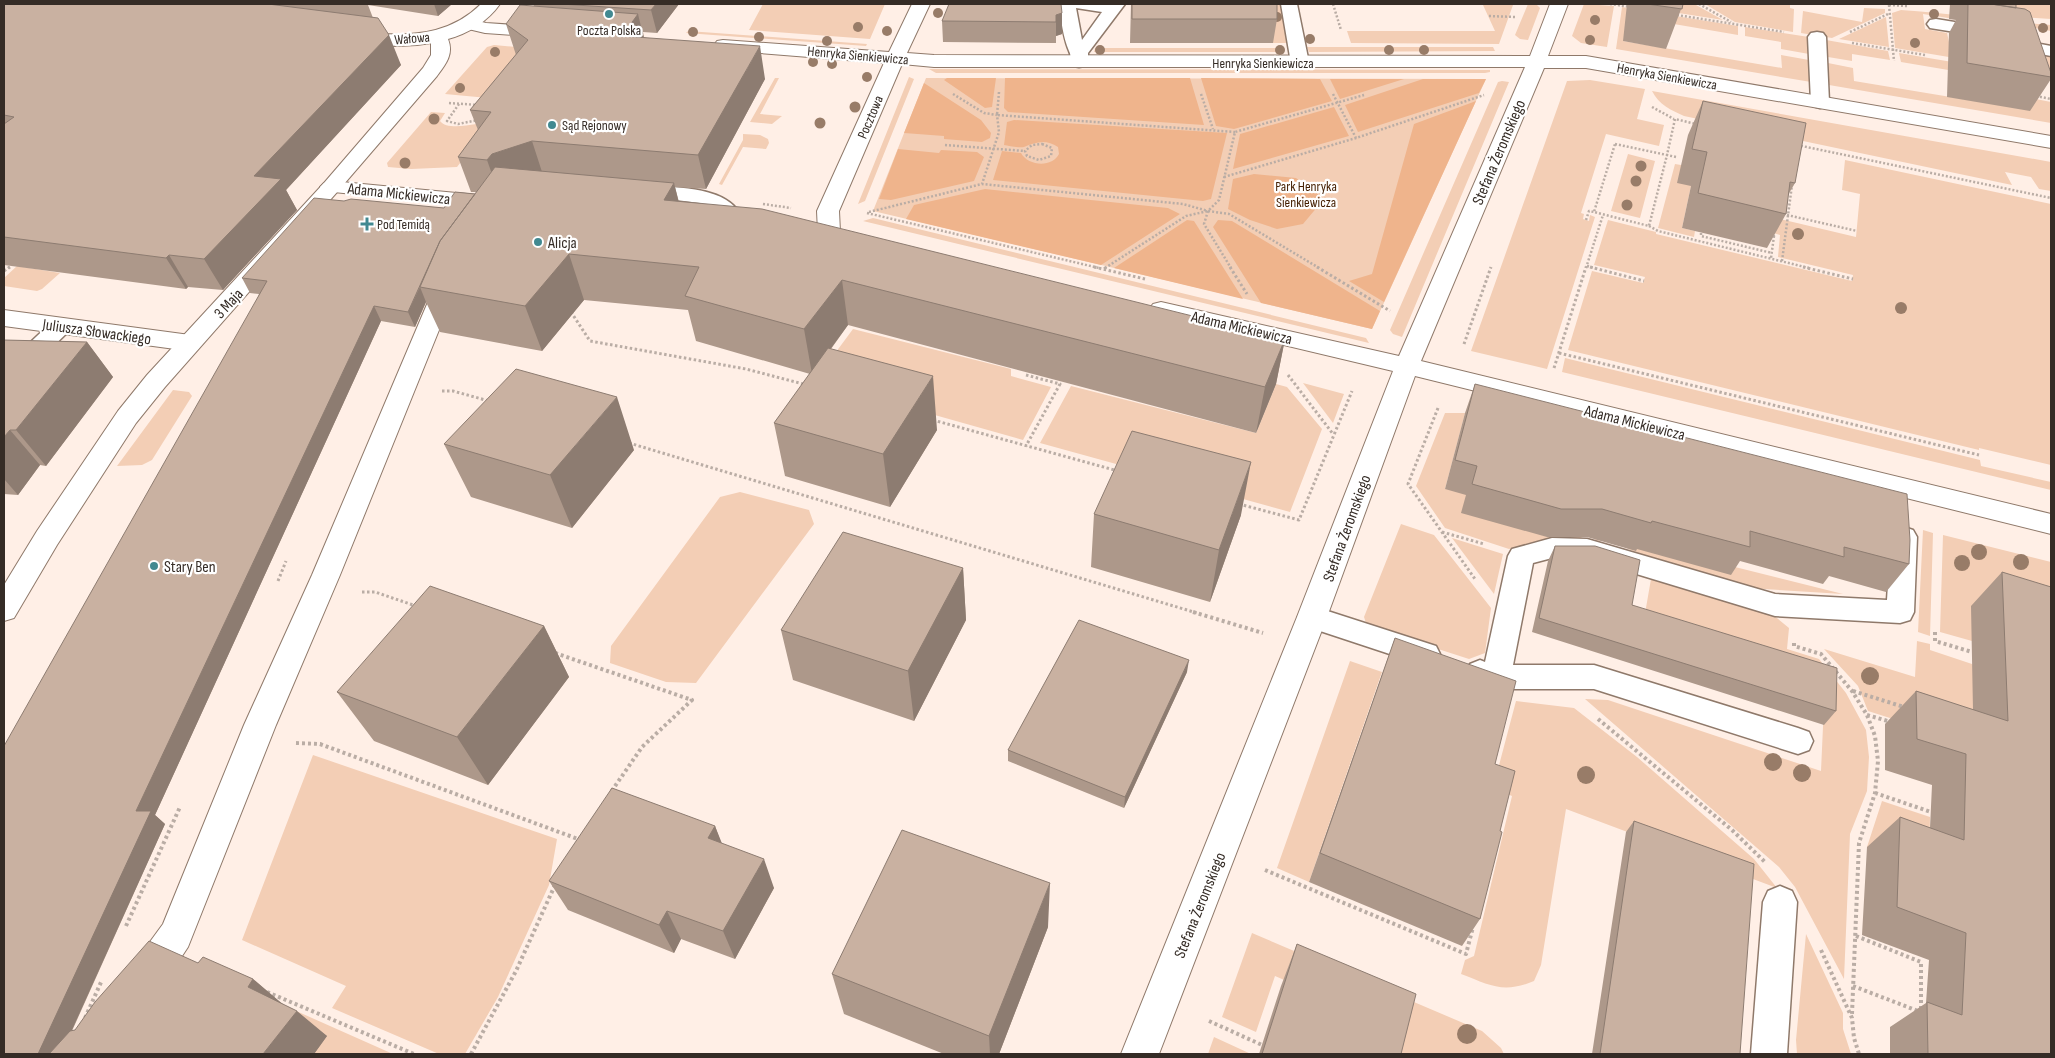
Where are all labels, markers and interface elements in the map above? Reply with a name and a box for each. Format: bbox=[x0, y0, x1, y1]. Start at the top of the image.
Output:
marker: Poczta Polska bbox=[603, 8, 615, 20]
place label: Poczta Polska bbox=[577, 22, 641, 39]
street label: Wałowa bbox=[394, 28, 430, 49]
street label: Henryka Sienkiewicza bbox=[807, 43, 909, 68]
street label: Henryka Sienkiewicza bbox=[1212, 55, 1314, 72]
street label: Henryka Sienkiewicza bbox=[1616, 59, 1718, 94]
street label: Pocztowa bbox=[854, 93, 887, 141]
street label: Stefana Żeromskiego bbox=[1469, 97, 1530, 208]
place label: Sąd Rejonowy bbox=[562, 117, 627, 134]
marker: Sąd Rejonowy bbox=[546, 119, 558, 131]
park label: Park Henryka Sienkiewicza bbox=[1275, 178, 1337, 211]
street label: Adama Mickiewicza bbox=[346, 180, 451, 209]
place label: Pod Temidą bbox=[377, 216, 430, 233]
marker: Pod Temidą bbox=[361, 218, 373, 230]
place label: Alicja bbox=[547, 234, 577, 253]
marker: Alicja bbox=[532, 236, 544, 248]
street label: 3 Maja bbox=[211, 285, 248, 323]
street label: Adama Mickiewicza bbox=[1188, 307, 1294, 349]
street label: Juliusza Słowackiego bbox=[40, 315, 152, 349]
street label: Adama Mickiewicza bbox=[1581, 402, 1687, 445]
street label: Stefana Żeromskiego bbox=[1319, 472, 1376, 585]
place label: Stary Ben bbox=[164, 558, 216, 577]
marker: Stary Ben bbox=[148, 560, 160, 572]
street label: Stefana Żeromskiego bbox=[1171, 850, 1230, 961]

